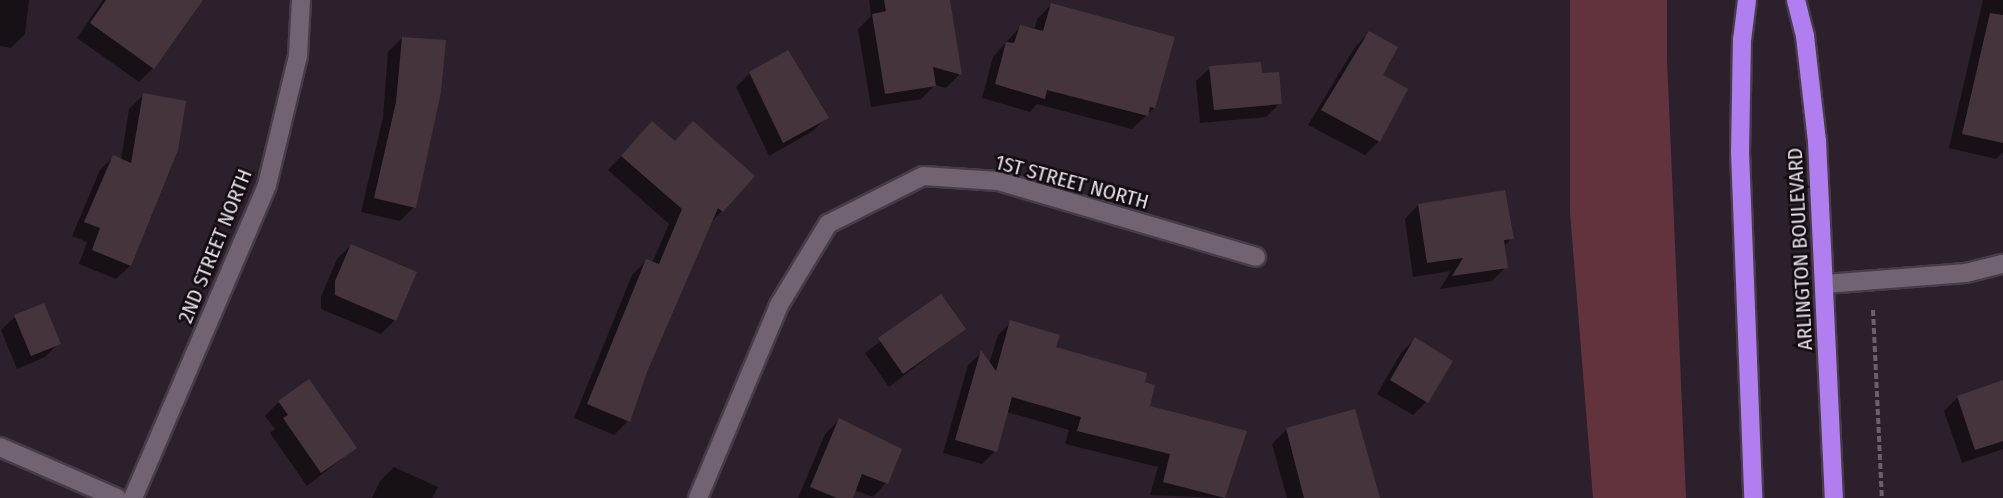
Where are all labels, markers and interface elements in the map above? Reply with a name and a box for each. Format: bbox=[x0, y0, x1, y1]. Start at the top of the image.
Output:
street label: ARLINGTON BOULEVARD bbox=[1782, 147, 1818, 351]
street label: 1ST STREET NORTH bbox=[993, 149, 1151, 215]
street label: 2ND STREET NORTH bbox=[173, 165, 257, 327]

